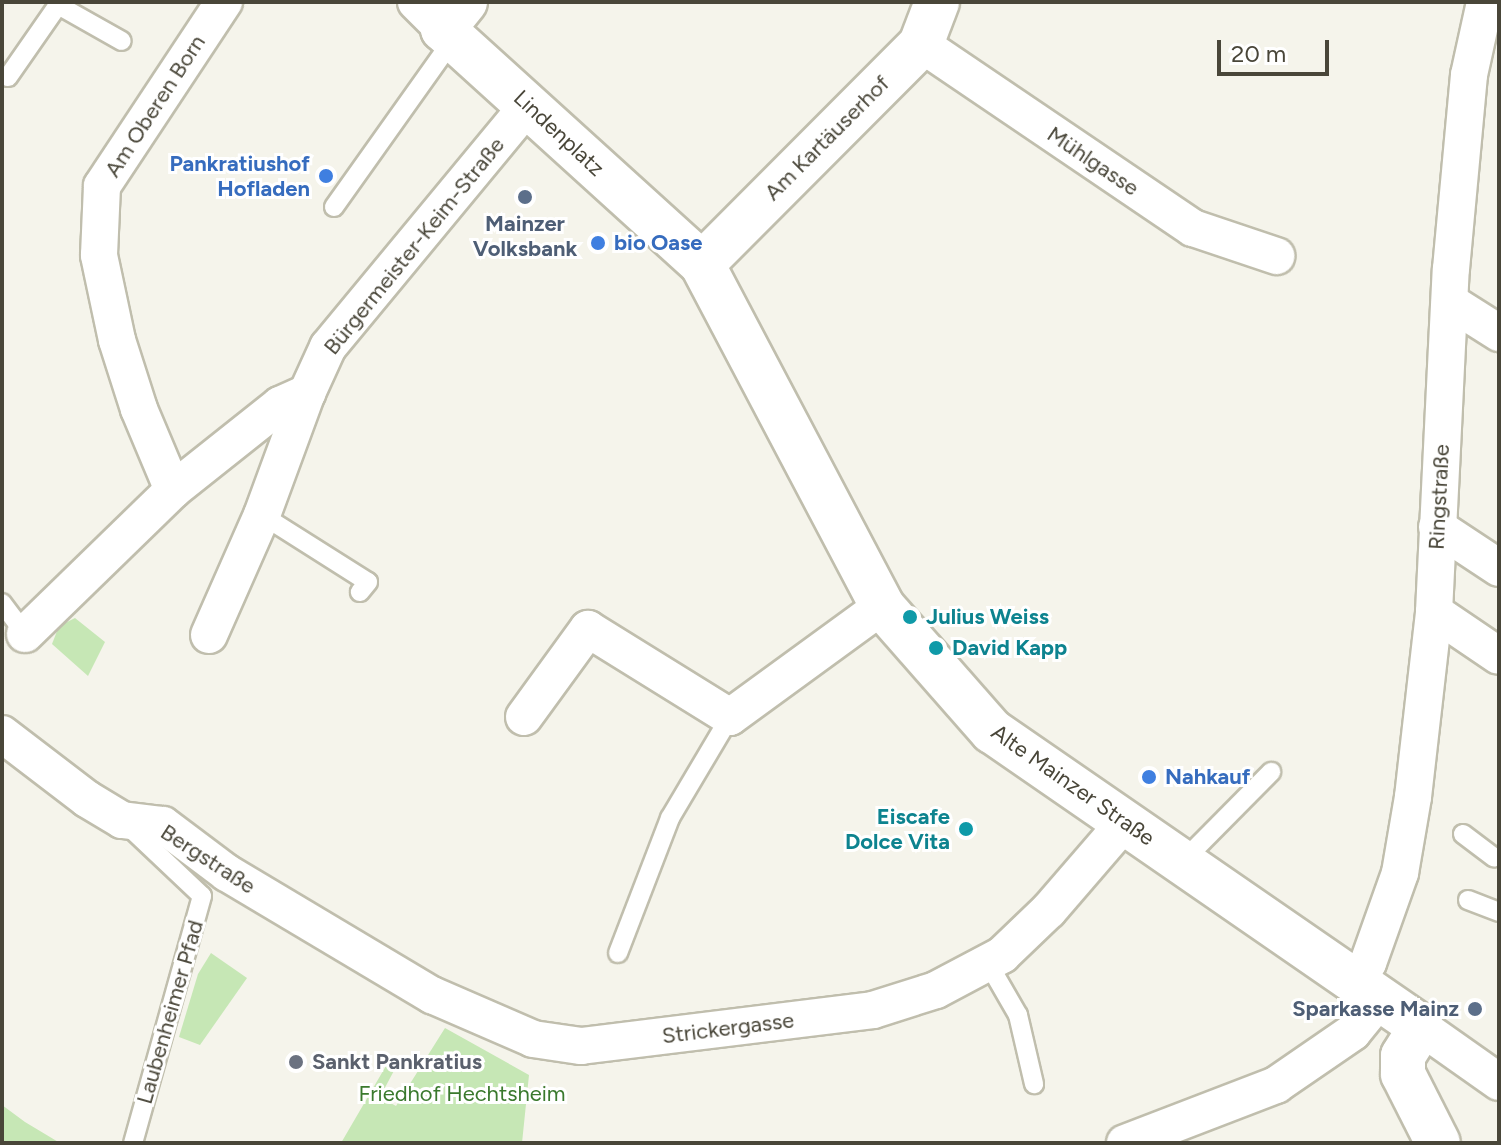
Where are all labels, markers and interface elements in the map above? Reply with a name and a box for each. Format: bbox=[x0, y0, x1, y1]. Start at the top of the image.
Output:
scale bar bbox=[1221, 24, 1333, 74]
street label: Am Oberen Born bbox=[99, 30, 211, 182]
text: 20 m bbox=[1231, 39, 1286, 68]
street label: Am Kartäuserhof bbox=[759, 70, 895, 206]
street label: Lindenplatz bbox=[508, 84, 610, 182]
street label: Mühlgasse bbox=[1042, 121, 1144, 201]
street label: Bürgermeister-Keim-Straße bbox=[318, 132, 510, 360]
place label: Pankratiushof Hofladen bbox=[170, 150, 310, 202]
marker: Pankratiushof Hofladen bbox=[317, 167, 335, 185]
marker: Mainzer Volksbank bbox=[516, 188, 534, 206]
place label: Mainzer Volksbank bbox=[473, 210, 577, 262]
place label: bio Oase bbox=[614, 230, 702, 256]
marker: bio Oase bbox=[589, 234, 607, 252]
street label: Ringstraße bbox=[1423, 444, 1455, 550]
place label: Julius Weiss bbox=[926, 604, 1049, 630]
marker: Julius Weiss bbox=[901, 608, 919, 626]
place label: David Kapp bbox=[952, 635, 1067, 661]
marker: David Kapp bbox=[927, 639, 945, 657]
street label: Alte Mainzer Straße bbox=[986, 719, 1160, 851]
place label: Nahkauf bbox=[1165, 764, 1250, 790]
marker: Nahkauf bbox=[1140, 768, 1158, 786]
place label: Eiscafe Dolce Vita bbox=[845, 803, 950, 854]
street label: Bergstraße bbox=[156, 819, 260, 899]
marker: Eiscafe Dolce Vita bbox=[957, 820, 975, 838]
street label: Laubenheimer Pfad bbox=[131, 917, 209, 1107]
place label: Sparkasse Mainz bbox=[1292, 996, 1459, 1022]
marker: Sparkasse Mainz bbox=[1466, 1000, 1484, 1018]
street label: Strickergasse bbox=[660, 1007, 796, 1049]
place label: Sankt Pankratius bbox=[312, 1049, 482, 1075]
marker: Sankt Pankratius bbox=[287, 1053, 305, 1071]
park label: Friedhof Hechtsheim bbox=[358, 1081, 566, 1107]

